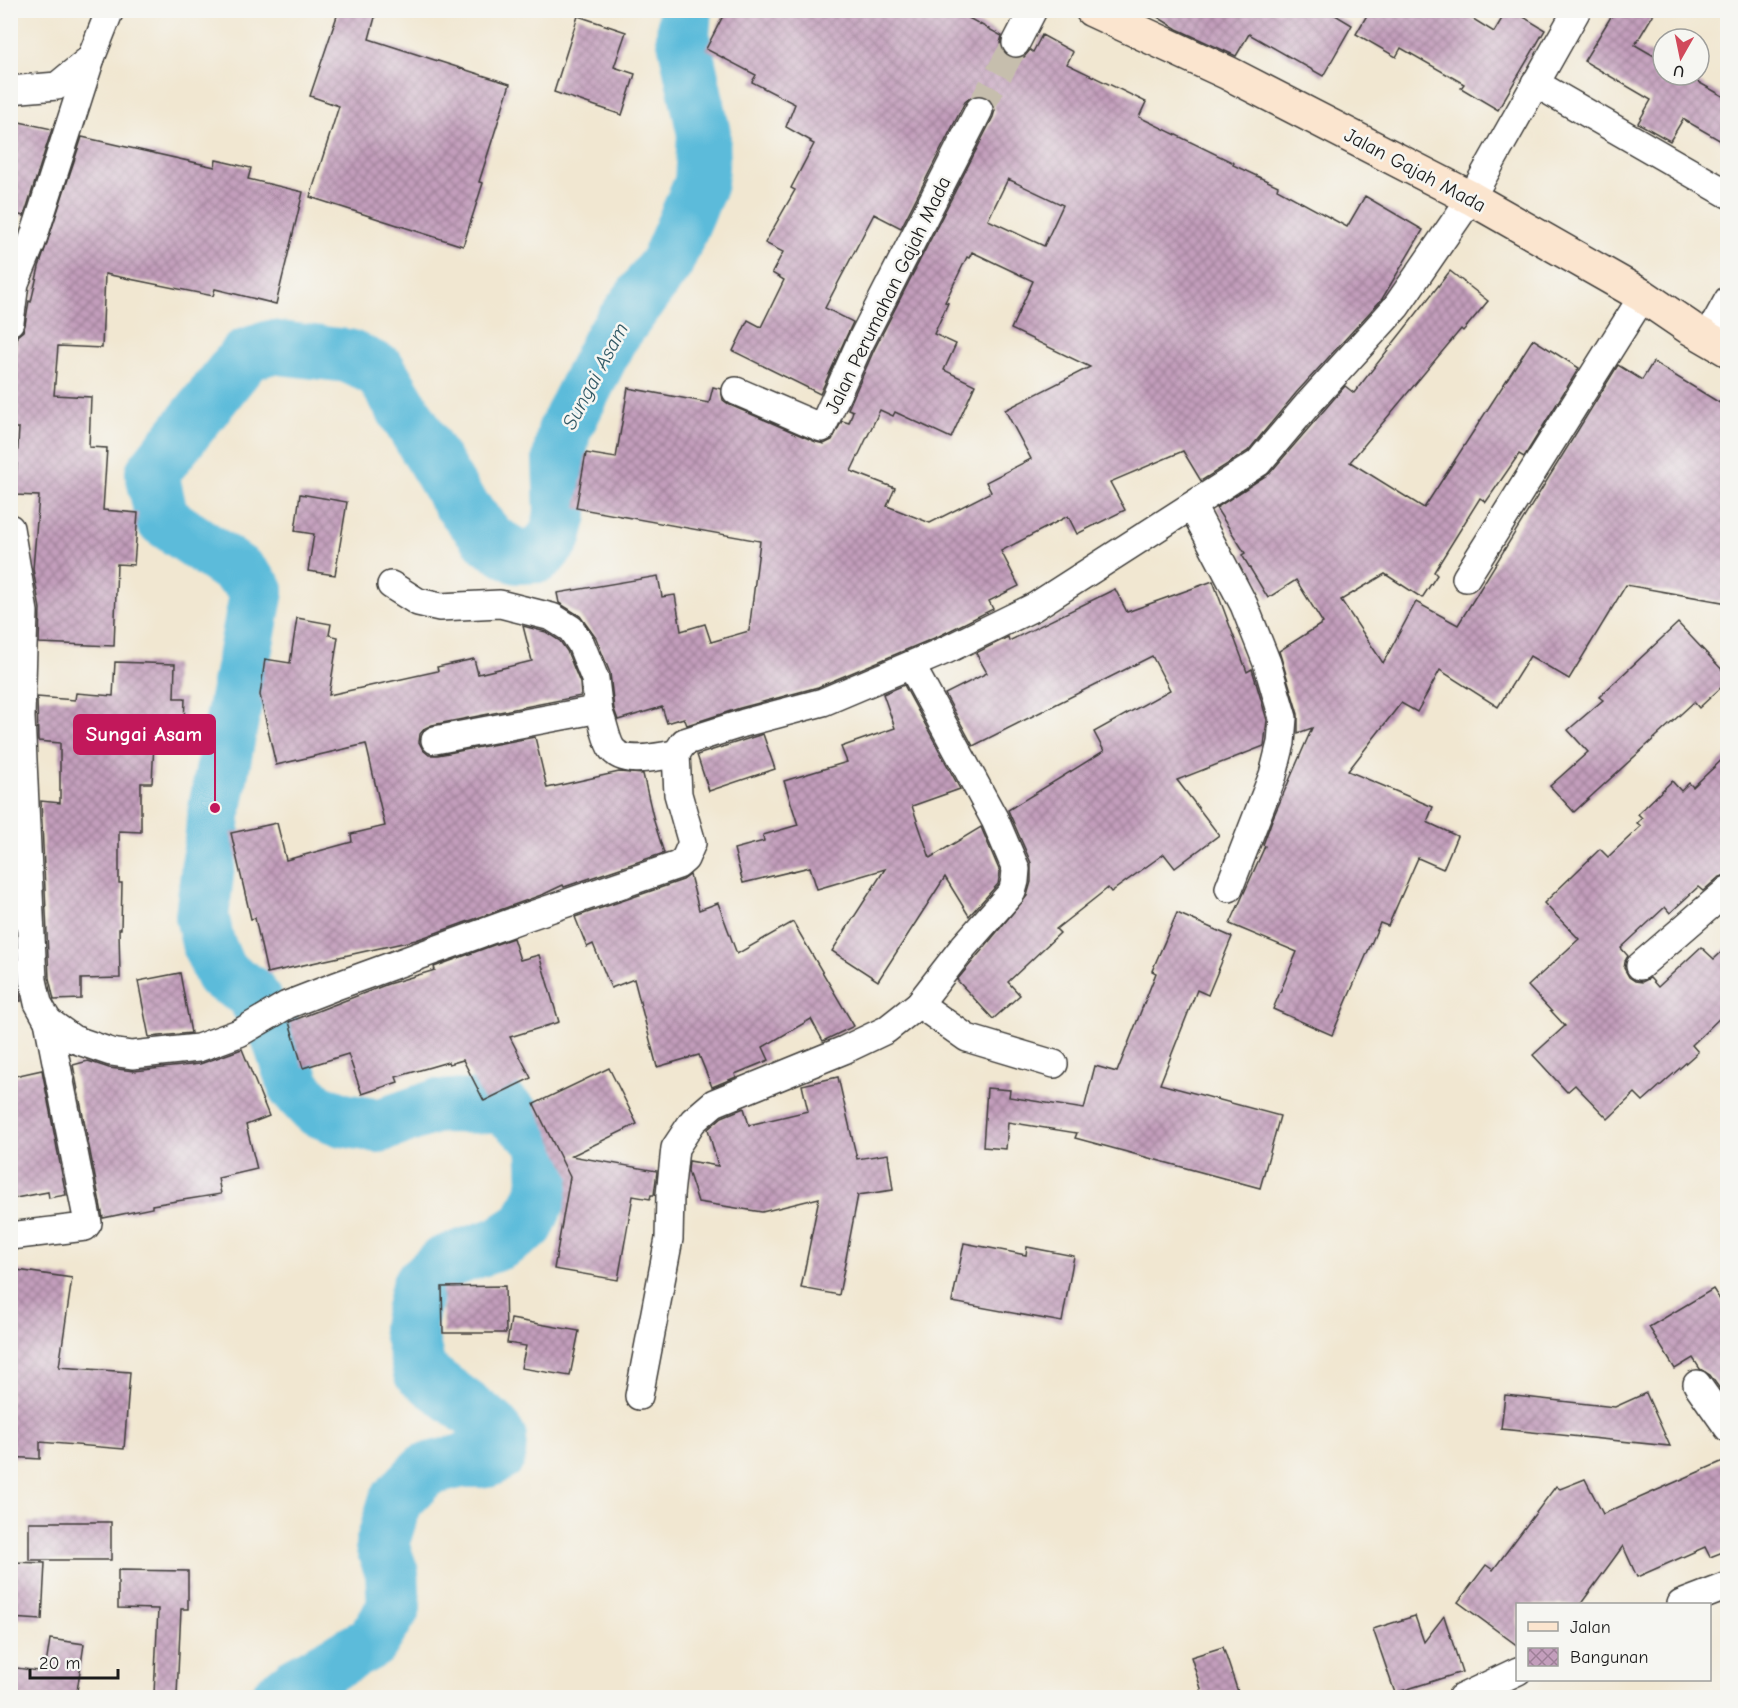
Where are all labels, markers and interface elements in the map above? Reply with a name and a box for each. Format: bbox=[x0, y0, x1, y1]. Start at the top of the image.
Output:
north arrow bbox=[1651, 27, 1711, 87]
text: U bbox=[1672, 61, 1686, 81]
street label: Jalan Gajah Mada bbox=[1340, 123, 1490, 217]
street label: Jalan Perumahan Gajah Mada bbox=[820, 173, 956, 417]
water label: Sungai Asam bbox=[557, 319, 633, 433]
callout: Sungai Asam bbox=[74, 715, 215, 754]
text: Sungai Asam bbox=[86, 722, 202, 746]
legend bbox=[1516, 1603, 1711, 1681]
text: Jalan bbox=[1570, 1617, 1611, 1638]
scale bar bbox=[30, 1642, 118, 1680]
text: Bangunan bbox=[1570, 1647, 1648, 1668]
text: 20 m bbox=[39, 1653, 80, 1674]

